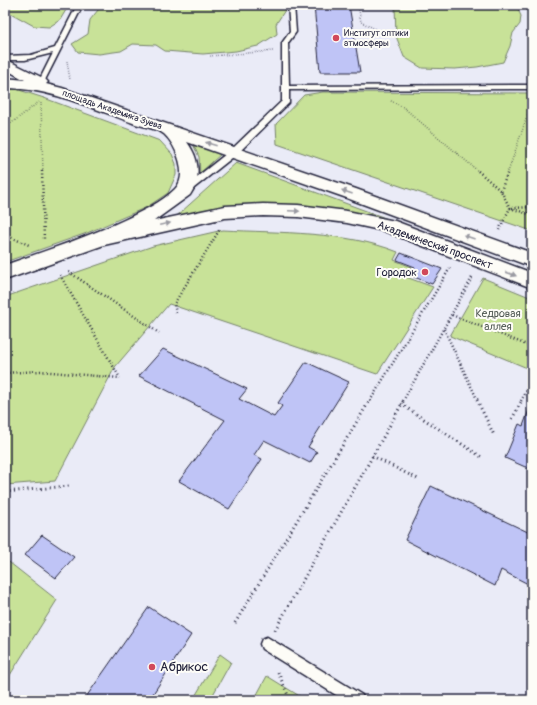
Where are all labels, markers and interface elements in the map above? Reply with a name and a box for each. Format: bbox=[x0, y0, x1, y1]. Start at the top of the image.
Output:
place label: Институт оптики атмосферы bbox=[344, 28, 408, 49]
marker: Институт оптики атмосферы bbox=[331, 33, 341, 43]
street label: площадь Академика Зуева bbox=[61, 88, 163, 132]
one-way arrow bbox=[205, 141, 217, 147]
one-way arrow bbox=[341, 188, 353, 194]
one-way arrow bbox=[288, 207, 300, 214]
street label: Академический проспект bbox=[376, 218, 495, 272]
one-way arrow bbox=[159, 221, 171, 227]
one-way arrow bbox=[463, 234, 475, 240]
place label: Городок bbox=[377, 266, 417, 279]
marker: Городок bbox=[420, 267, 430, 277]
one-way arrow bbox=[506, 271, 518, 277]
park label: Кедровая аллея bbox=[475, 307, 521, 333]
place label: Абрикос bbox=[160, 659, 209, 675]
marker: Абрикос bbox=[147, 662, 157, 672]

